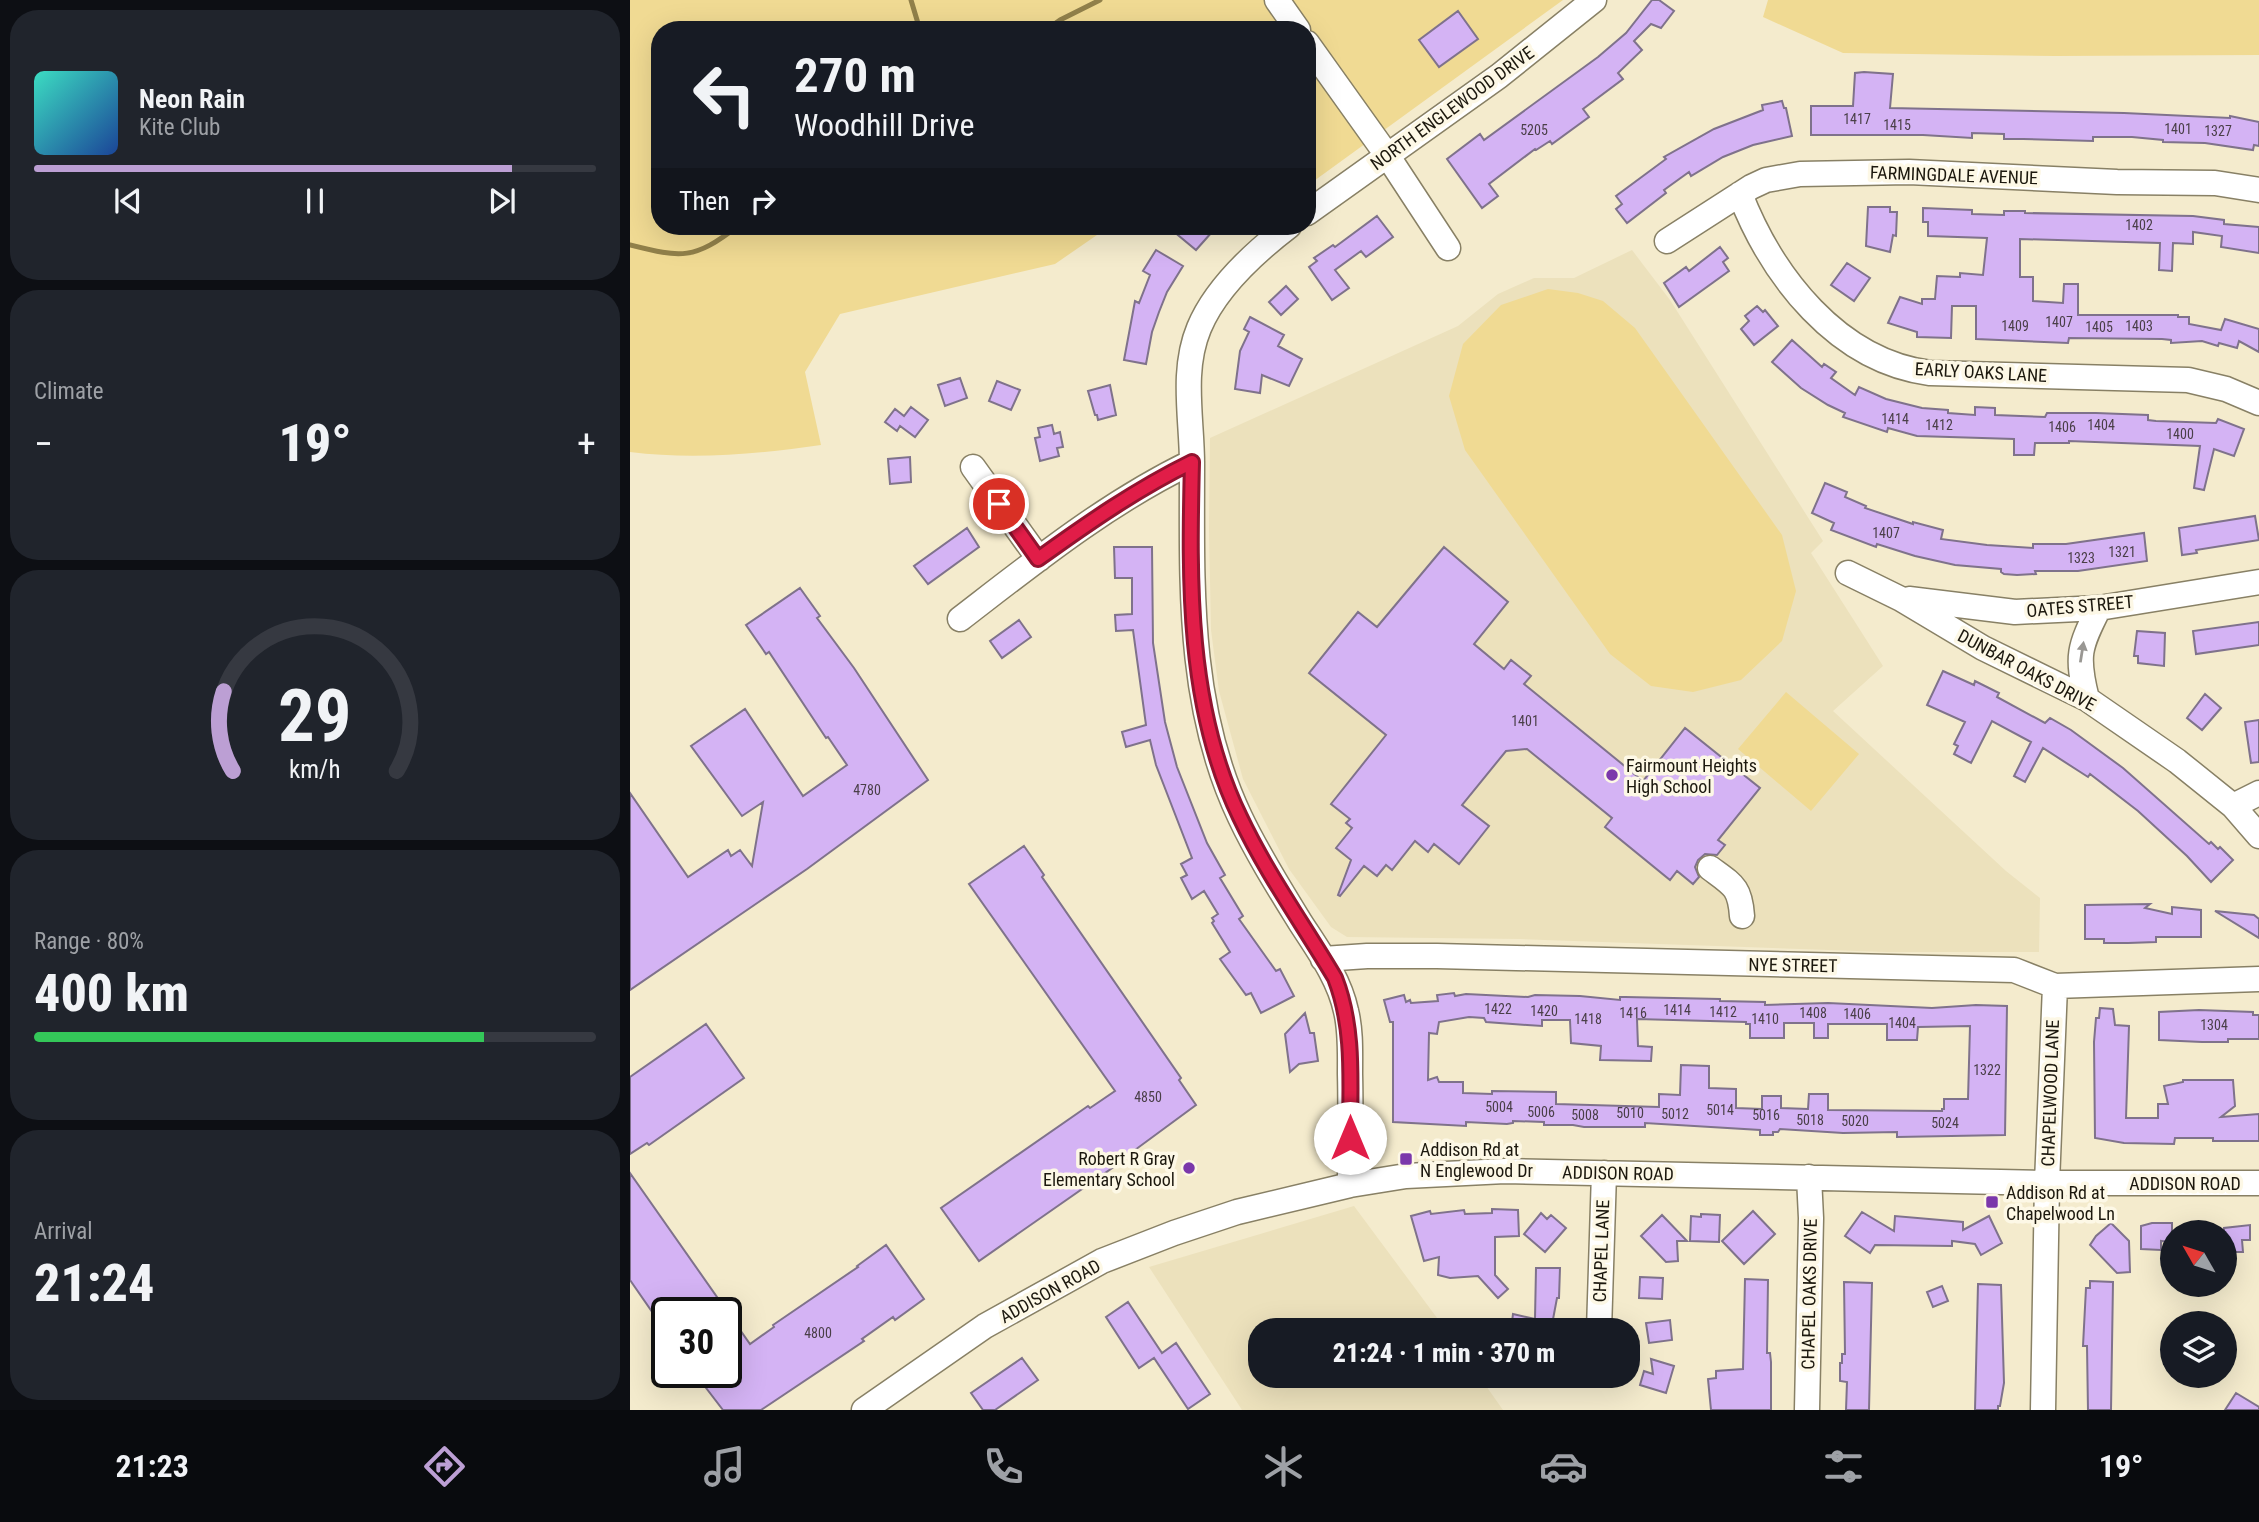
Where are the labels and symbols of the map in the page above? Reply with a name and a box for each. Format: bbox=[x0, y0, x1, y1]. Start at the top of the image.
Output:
street label: NORTH ENGLEWOOD DRIVE bbox=[1366, 42, 1538, 174]
house number: 1417 bbox=[1843, 111, 1871, 127]
house number: 1415 bbox=[1883, 117, 1911, 133]
house number: 1401 bbox=[2164, 121, 2192, 137]
house number: 5205 bbox=[1520, 122, 1548, 138]
house number: 1327 bbox=[2204, 123, 2232, 139]
street label: FARMINGDALE AVENUE bbox=[1870, 162, 2038, 188]
house number: 1402 bbox=[2125, 217, 2153, 233]
house number: 1407 bbox=[2045, 314, 2073, 330]
house number: 1409 bbox=[2001, 318, 2029, 334]
house number: 1403 bbox=[2125, 318, 2153, 334]
house number: 1405 bbox=[2085, 319, 2113, 335]
street label: EARLY OAKS LANE bbox=[1914, 358, 2048, 386]
house number: 1414 bbox=[1881, 411, 1909, 427]
house number: 1412 bbox=[1925, 417, 1953, 433]
house number: 1404 bbox=[2087, 417, 2115, 433]
house number: 1406 bbox=[2048, 419, 2076, 435]
house number: 1400 bbox=[2166, 426, 2194, 442]
pin bbox=[969, 474, 1029, 534]
house number: 1407 bbox=[1872, 525, 1900, 541]
house number: 1321 bbox=[2108, 544, 2136, 560]
house number: 1323 bbox=[2067, 550, 2095, 566]
street label: OATES STREET bbox=[2026, 591, 2134, 621]
street label: DUNBAR OAKS DRIVE bbox=[1954, 625, 2100, 715]
one-way arrow bbox=[2077, 641, 2088, 663]
house number: 1401 bbox=[1511, 713, 1539, 729]
place label: Fairmount Heights High School bbox=[1626, 755, 1757, 797]
marker: Fairmount Heights High School bbox=[1604, 767, 1620, 783]
house number: 4780 bbox=[853, 782, 881, 798]
street label: NYE STREET bbox=[1748, 954, 1838, 976]
house number: 1422 bbox=[1484, 1001, 1512, 1017]
house number: 1414 bbox=[1663, 1002, 1691, 1018]
house number: 1420 bbox=[1530, 1003, 1558, 1019]
house number: 1412 bbox=[1709, 1004, 1737, 1020]
house number: 1416 bbox=[1619, 1005, 1647, 1021]
house number: 1408 bbox=[1799, 1005, 1827, 1021]
house number: 1406 bbox=[1843, 1006, 1871, 1022]
house number: 1418 bbox=[1574, 1011, 1602, 1027]
house number: 1410 bbox=[1751, 1011, 1779, 1027]
house number: 1404 bbox=[1888, 1015, 1916, 1031]
house number: 1304 bbox=[2200, 1017, 2228, 1033]
street label: CHAPELWOOD LANE bbox=[2037, 1019, 2063, 1167]
house number: 1322 bbox=[1973, 1062, 2001, 1078]
house number: 4850 bbox=[1134, 1089, 1162, 1105]
house number: 5004 bbox=[1485, 1099, 1513, 1115]
position arrow bbox=[1313, 1101, 1387, 1175]
house number: 5014 bbox=[1706, 1102, 1734, 1118]
house number: 5006 bbox=[1527, 1104, 1555, 1120]
house number: 5010 bbox=[1616, 1105, 1644, 1121]
house number: 5012 bbox=[1661, 1106, 1689, 1122]
house number: 5008 bbox=[1571, 1107, 1599, 1123]
house number: 5016 bbox=[1752, 1107, 1780, 1123]
house number: 5018 bbox=[1796, 1112, 1824, 1128]
house number: 5020 bbox=[1841, 1113, 1869, 1129]
house number: 5024 bbox=[1931, 1115, 1959, 1131]
place label: Addison Rd at N Englewood Dr bbox=[1420, 1139, 1533, 1181]
place label: Robert R Gray Elementary School bbox=[1043, 1148, 1175, 1190]
marker: Addison Rd at N Englewood Dr bbox=[1398, 1151, 1414, 1167]
marker: Robert R Gray Elementary School bbox=[1181, 1160, 1197, 1176]
street label: ADDISON ROAD bbox=[1562, 1162, 1674, 1184]
street label: ADDISON ROAD bbox=[2129, 1173, 2241, 1194]
place label: Addison Rd at Chapelwood Ln bbox=[2006, 1182, 2115, 1224]
marker: Addison Rd at Chapelwood Ln bbox=[1984, 1194, 2000, 1210]
street label: CHAPEL LANE bbox=[1589, 1199, 1613, 1303]
street label: CHAPEL OAKS DRIVE bbox=[1797, 1218, 1821, 1370]
north arrow bbox=[2160, 1220, 2236, 1297]
street label: ADDISON ROAD bbox=[996, 1255, 1104, 1327]
speed limit sign: 30 bbox=[651, 1297, 742, 1388]
house number: 4800 bbox=[804, 1325, 832, 1341]

